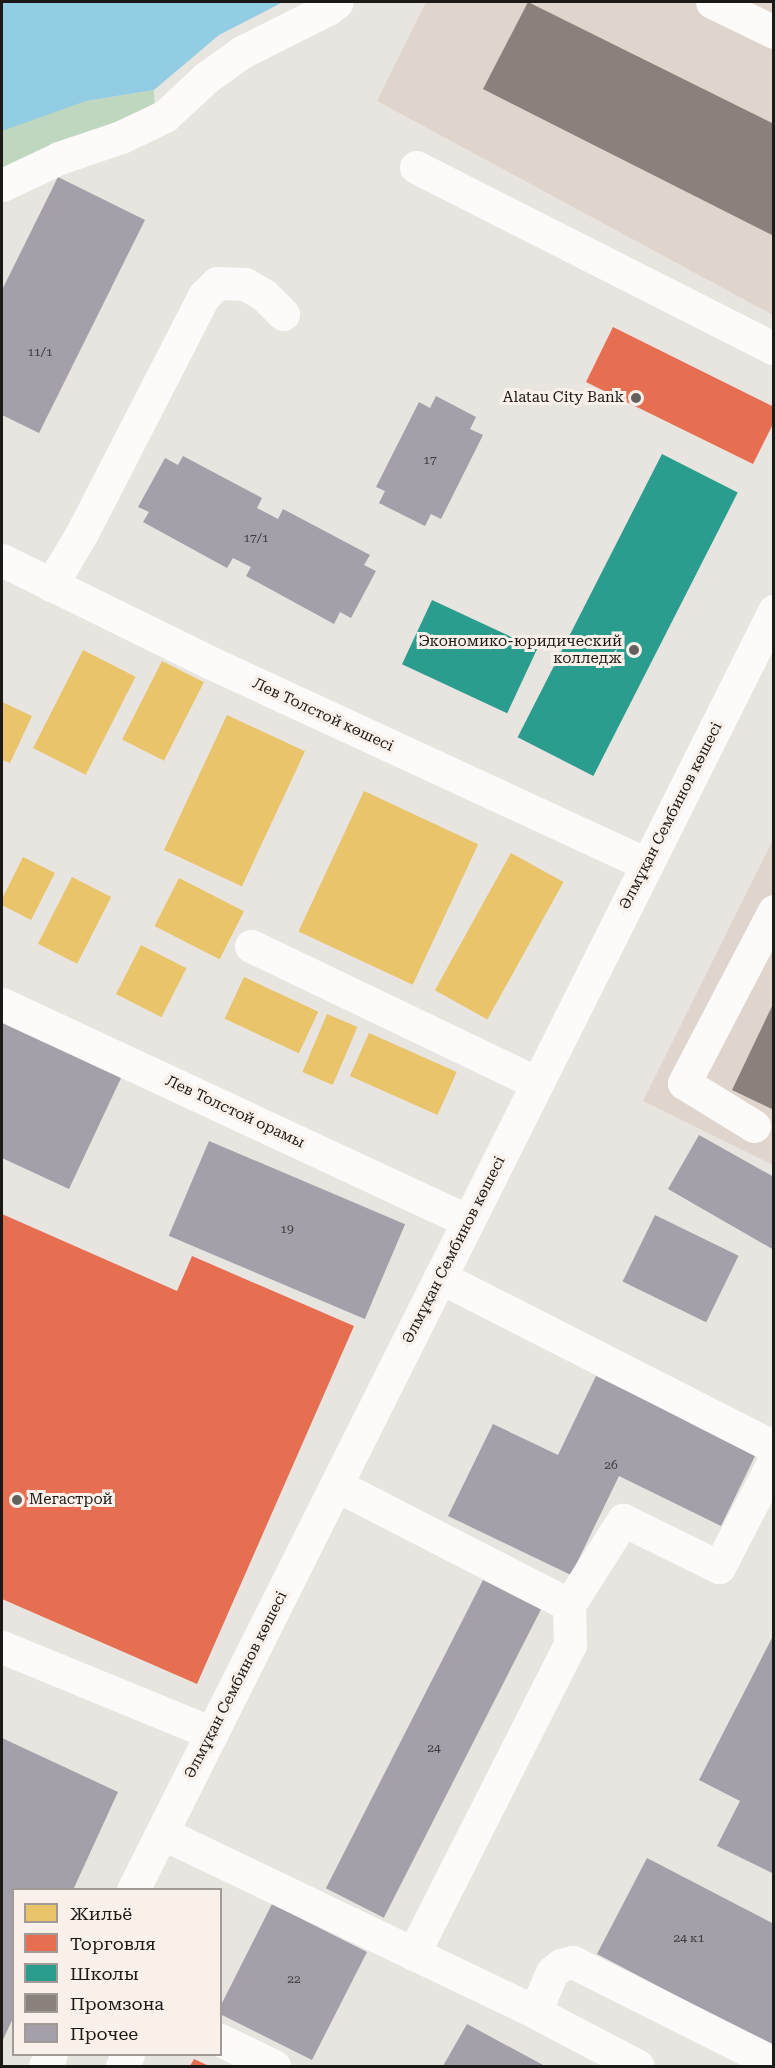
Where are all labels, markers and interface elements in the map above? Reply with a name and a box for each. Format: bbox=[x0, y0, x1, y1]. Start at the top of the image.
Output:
house number: 11/1 bbox=[27, 346, 53, 360]
place label: Alatau City Bank bbox=[503, 389, 624, 407]
marker: Alatau City Bank bbox=[629, 391, 643, 405]
house number: 17 bbox=[423, 454, 437, 468]
house number: 17/1 bbox=[243, 532, 269, 546]
place label: Экономико-юридический колледж bbox=[418, 632, 622, 667]
marker: Экономико-юридический колледж bbox=[627, 643, 641, 657]
street label: Лев Толстой көшесі bbox=[250, 674, 396, 756]
street label: Әлмұқан Сембинов көшесі bbox=[616, 720, 726, 912]
street label: Лев Толстой орамы bbox=[163, 1072, 307, 1152]
street label: Әлмұқан Сембинов көшесі bbox=[399, 1154, 509, 1346]
house number: 19 bbox=[280, 1223, 294, 1237]
house number: 26 bbox=[604, 1459, 618, 1473]
place label: Мегастрой bbox=[29, 1491, 113, 1509]
marker: Мегастрой bbox=[10, 1493, 24, 1507]
street label: Әлмұқан Сембинов көшесі bbox=[181, 1589, 291, 1781]
house number: 24 bbox=[427, 1742, 441, 1756]
legend bbox=[12, 1888, 222, 2056]
text: Жильё bbox=[70, 1903, 132, 1924]
house number: 24 к1 bbox=[674, 1932, 704, 1946]
text: Торговля bbox=[70, 1933, 156, 1954]
text: Школы bbox=[70, 1963, 139, 1984]
house number: 22 bbox=[287, 1973, 301, 1987]
text: Промзона bbox=[70, 1993, 164, 2014]
text: Прочее bbox=[70, 2023, 138, 2044]

